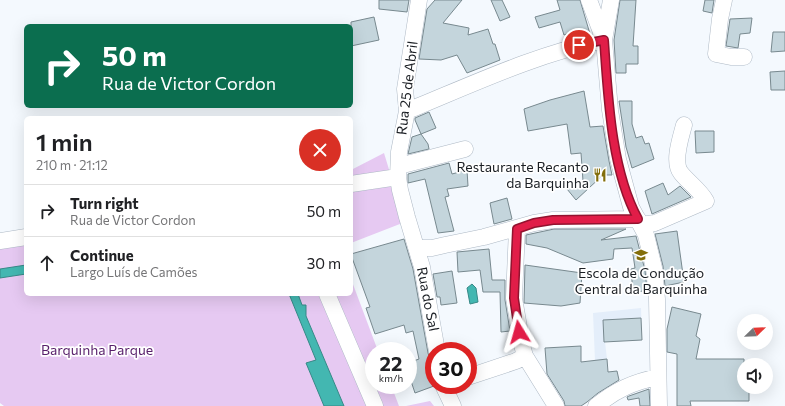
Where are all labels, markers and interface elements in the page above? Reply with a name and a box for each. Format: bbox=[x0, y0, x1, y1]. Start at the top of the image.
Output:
pin bbox=[562, 28, 596, 62]
icon: arrive bbox=[568, 34, 590, 56]
text: 50 m bbox=[102, 38, 167, 72]
icon: right bbox=[36, 40, 88, 92]
street label: Rua 25 de Abril bbox=[392, 40, 421, 136]
text: Rua de Victor Cordon bbox=[102, 72, 276, 94]
text: 1 min bbox=[36, 127, 93, 156]
button: close bbox=[299, 129, 341, 171]
text: 210 m · 21:12 bbox=[36, 157, 108, 173]
place label: Restaurante Recanto da Barquinha bbox=[456, 158, 589, 191]
restaurant icon: Restaurante Recanto da Barquinha bbox=[592, 167, 608, 183]
text: Turn right bbox=[70, 194, 139, 212]
icon: right bbox=[36, 200, 58, 222]
text: 50 m bbox=[307, 202, 341, 220]
text: Rua de Victor Cordon bbox=[70, 212, 196, 228]
text: Continue bbox=[70, 246, 134, 264]
school or university icon: Escola de Condução Central da Barquinha bbox=[633, 247, 649, 263]
icon: ahead bbox=[36, 252, 58, 274]
text: 30 m bbox=[307, 254, 341, 272]
text: Largo Luís de Camões bbox=[70, 264, 198, 280]
place label: Escola de Condução Central da Barquinha bbox=[575, 264, 707, 297]
street label: Rua do Sal bbox=[414, 265, 443, 333]
position arrow bbox=[498, 311, 540, 353]
north arrow bbox=[737, 314, 773, 350]
map controls bbox=[737, 314, 773, 394]
park label: Barquinha Parque bbox=[41, 341, 153, 358]
speed limit sign: 30 bbox=[425, 342, 477, 394]
text: 22 bbox=[380, 351, 402, 375]
button: sound bbox=[737, 358, 773, 394]
text: km/h bbox=[379, 372, 403, 384]

